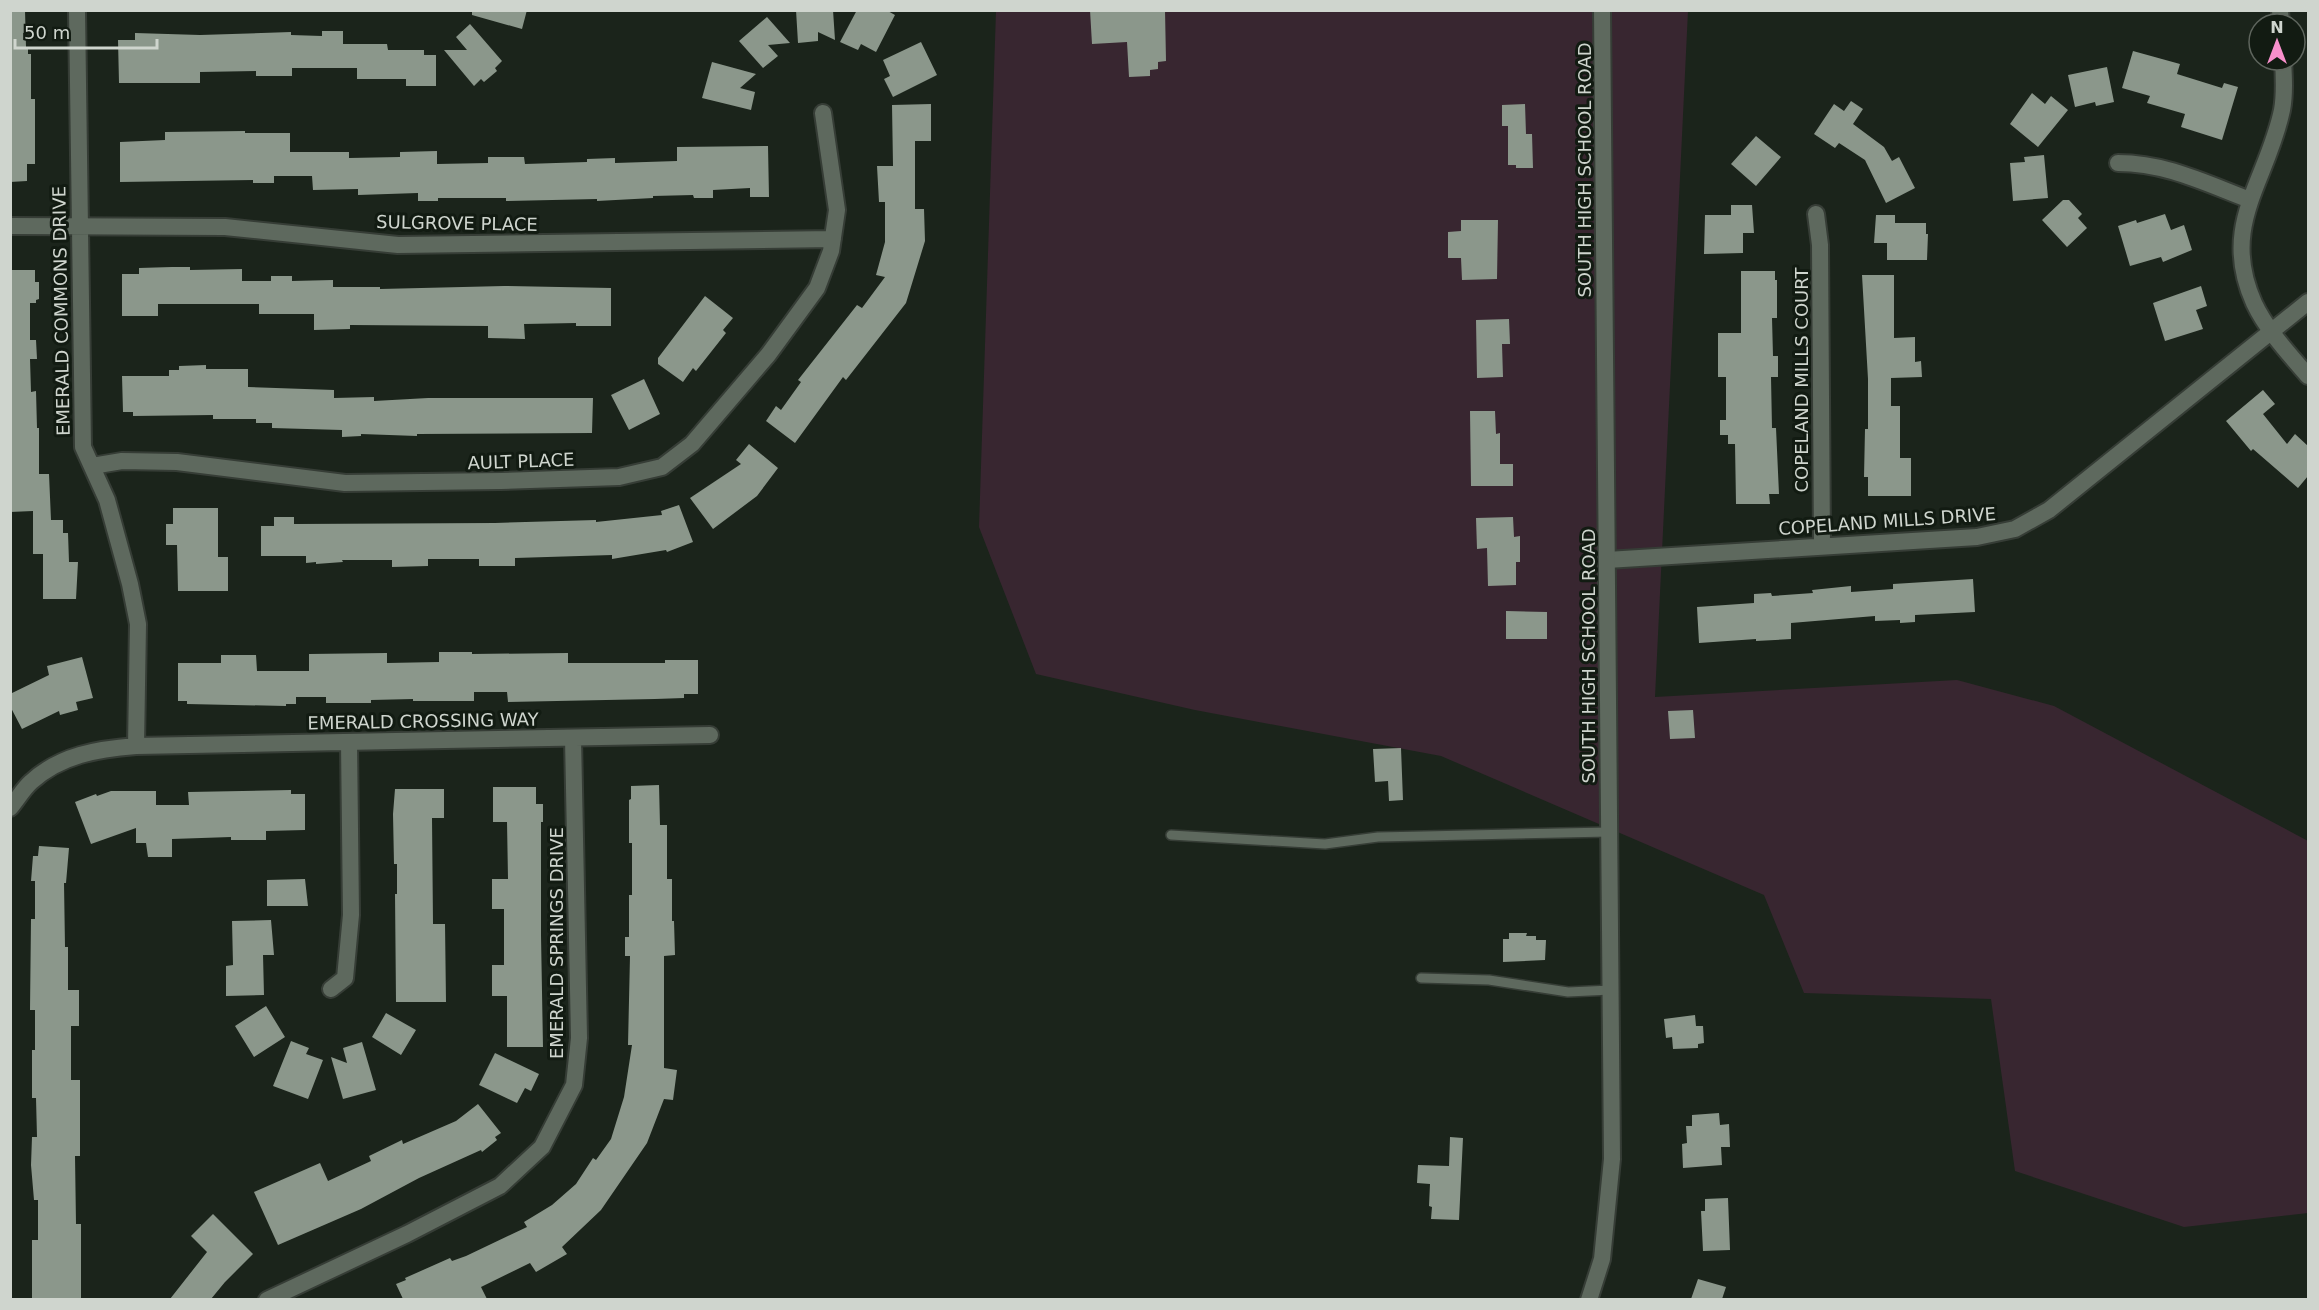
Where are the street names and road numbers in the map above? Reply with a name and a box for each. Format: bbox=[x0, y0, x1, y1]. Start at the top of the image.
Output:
street label: SOUTH HIGH SCHOOL ROAD bbox=[1574, 42, 1595, 298]
street label: EMERALD COMMONS DRIVE bbox=[48, 186, 74, 436]
street label: SULGROVE PLACE bbox=[376, 211, 538, 235]
street label: COPELAND MILLS COURT bbox=[1791, 267, 1812, 492]
street label: AULT PLACE bbox=[467, 449, 575, 473]
street label: COPELAND MILLS DRIVE bbox=[1777, 503, 1997, 539]
street label: SOUTH HIGH SCHOOL ROAD bbox=[1578, 528, 1599, 784]
street label: EMERALD CROSSING WAY bbox=[307, 708, 540, 734]
street label: EMERALD SPRINGS DRIVE bbox=[546, 827, 567, 1059]

